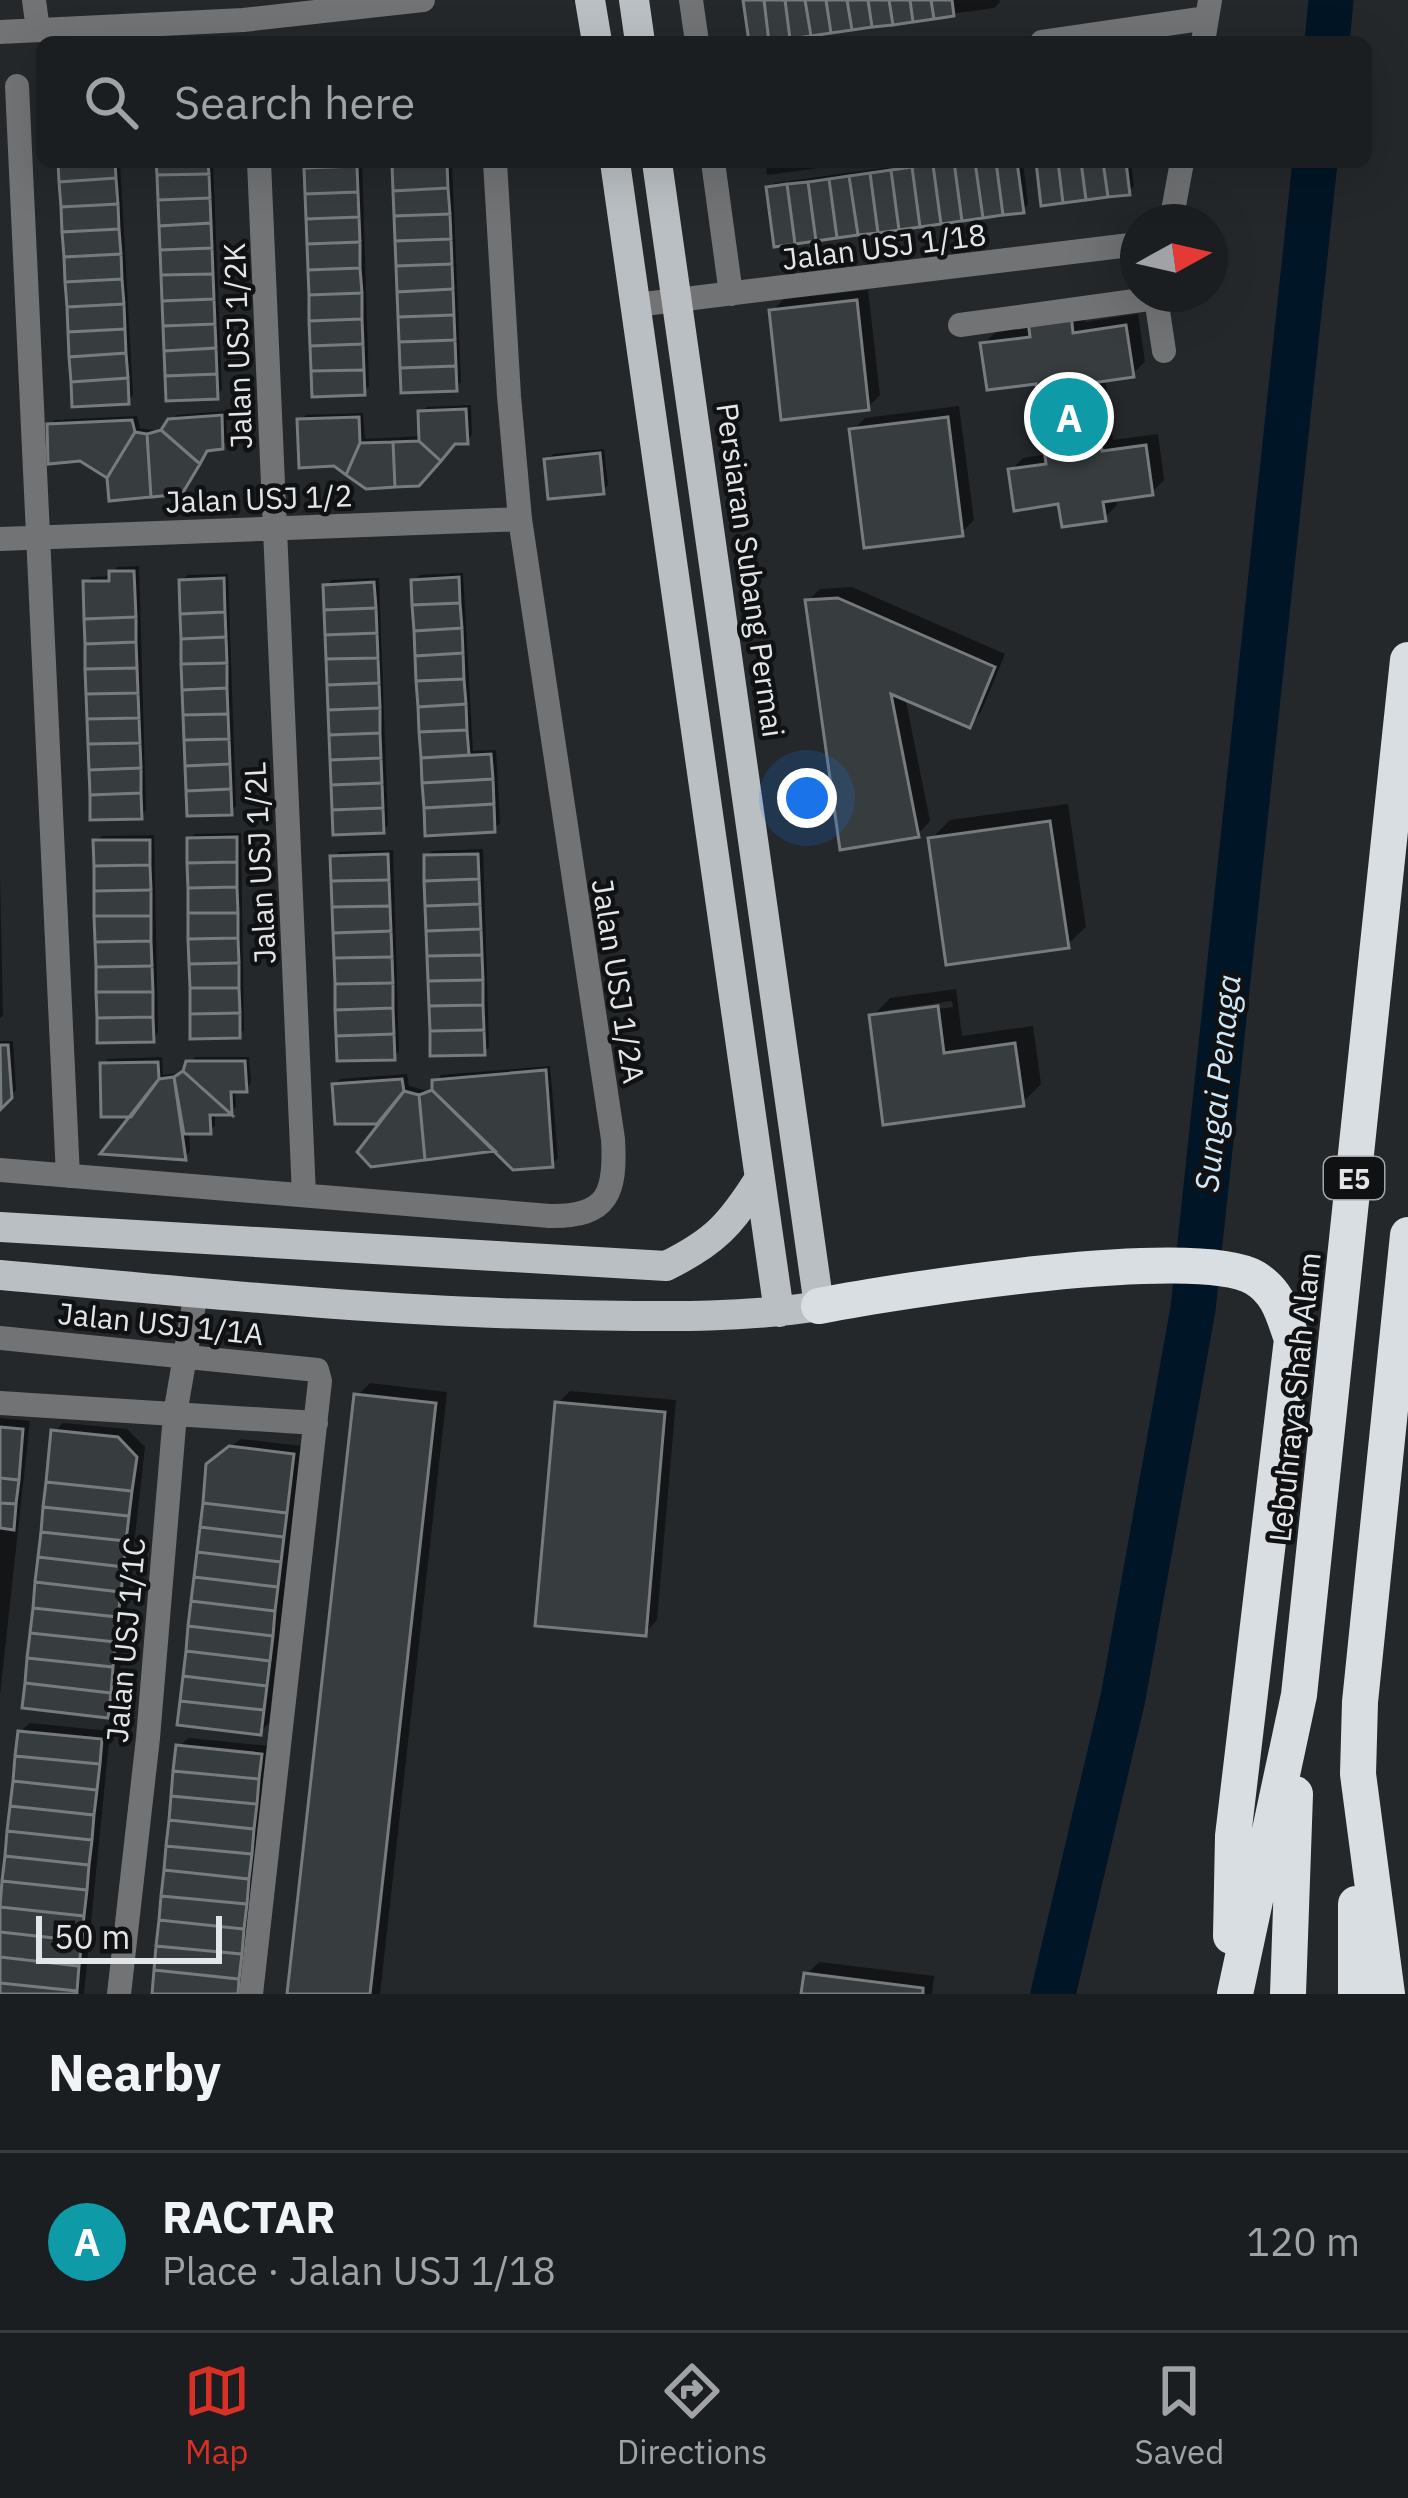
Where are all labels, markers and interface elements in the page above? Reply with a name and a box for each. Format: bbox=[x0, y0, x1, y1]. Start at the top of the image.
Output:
search box bbox=[36, 36, 1372, 168]
icon: search bbox=[78, 69, 144, 135]
text: Search here bbox=[174, 73, 415, 131]
north arrow bbox=[1120, 204, 1228, 312]
street label: Jalan USJ 1/18 bbox=[780, 214, 988, 278]
street label: Jalan USJ 1/2K bbox=[214, 242, 260, 450]
pin: A bbox=[1030, 372, 1108, 462]
street label: Persiaran Subang Permai bbox=[708, 401, 794, 739]
street label: Jalan USJ 1/2 bbox=[165, 475, 353, 521]
street label: Jalan USJ 1/2L bbox=[234, 761, 284, 965]
your location bbox=[777, 768, 837, 828]
street label: Jalan USJ 1/2A bbox=[584, 876, 654, 1086]
water label: Sungai Penaga bbox=[1184, 972, 1250, 1194]
road number: E5 bbox=[1324, 1157, 1384, 1199]
street label: Lebuhraya Shah Alam bbox=[1259, 1250, 1329, 1544]
street label: Jalan USJ 1/1A bbox=[56, 1293, 266, 1353]
street label: Jalan USJ 1/1C bbox=[97, 1536, 153, 1744]
scale bar bbox=[36, 1910, 222, 1963]
text: 50 m bbox=[54, 1915, 130, 1958]
text: Nearby bbox=[48, 2039, 221, 2105]
text: RACTAR bbox=[162, 2187, 336, 2245]
text: A bbox=[74, 2216, 100, 2267]
text: 120 m bbox=[1247, 2216, 1360, 2267]
text: Place · Jalan USJ 1/18 bbox=[162, 2245, 556, 2296]
tab: Map bbox=[184, 2358, 250, 2473]
tab: Directions bbox=[617, 2358, 767, 2473]
tab: Saved bbox=[1135, 2358, 1224, 2473]

